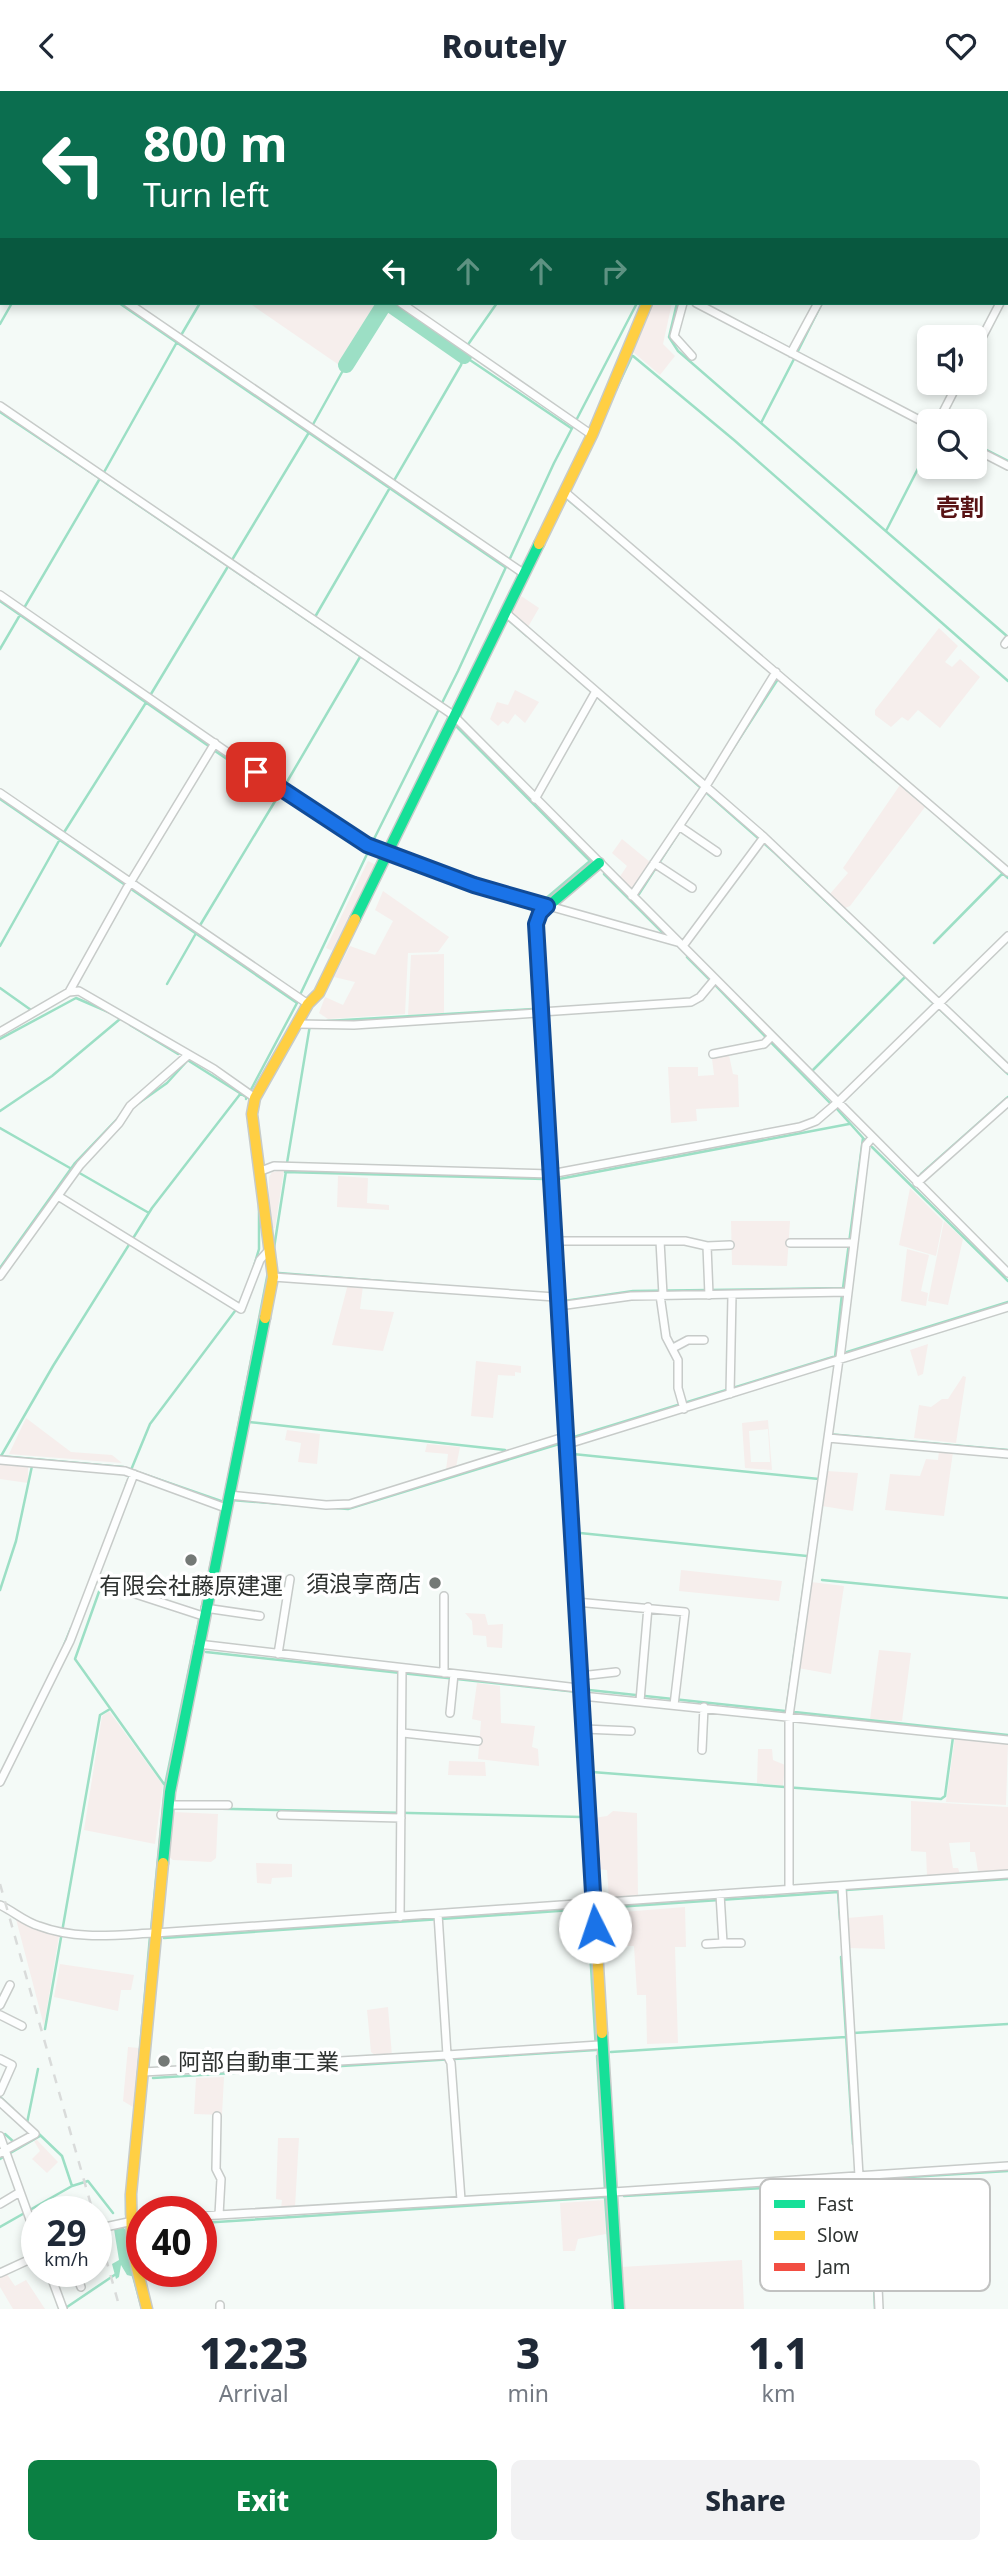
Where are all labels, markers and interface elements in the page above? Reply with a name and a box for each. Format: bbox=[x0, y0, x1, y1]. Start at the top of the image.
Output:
text: Routely bbox=[442, 24, 566, 67]
icon: back bbox=[28, 27, 66, 65]
icon: heart bbox=[942, 27, 980, 65]
text: 800 m bbox=[143, 110, 288, 176]
icon: left bbox=[28, 119, 119, 210]
text: Turn left bbox=[143, 173, 269, 216]
icon: left bbox=[376, 252, 414, 290]
icon: ahead bbox=[449, 252, 487, 290]
icon: ahead bbox=[522, 252, 560, 290]
icon: right bbox=[595, 252, 633, 290]
map controls bbox=[917, 325, 987, 479]
button: sound bbox=[917, 325, 987, 395]
button: search bbox=[917, 409, 987, 479]
district label: 壱割 bbox=[936, 490, 984, 523]
pin bbox=[226, 742, 286, 802]
icon: arrive bbox=[237, 753, 275, 791]
marker: 有限会社藤原建運 bbox=[183, 1552, 199, 1568]
place label: 須浪享商店 bbox=[306, 1567, 421, 1599]
place label: 有限会社藤原建運 bbox=[99, 1569, 283, 1601]
marker: 須浪享商店 bbox=[427, 1575, 443, 1591]
position arrow bbox=[558, 1890, 632, 1964]
place label: 阿部自動車工業 bbox=[178, 2045, 339, 2077]
marker: 阿部自動車工業 bbox=[156, 2053, 172, 2069]
legend bbox=[760, 2179, 990, 2291]
text: Fast bbox=[817, 2191, 854, 2217]
speed limit sign: 40 bbox=[126, 2196, 217, 2287]
text: 29 bbox=[46, 2209, 87, 2256]
text: Slow bbox=[817, 2222, 858, 2248]
text: km/h bbox=[44, 2247, 89, 2271]
text: Jam bbox=[815, 2254, 851, 2280]
text: 12:23 bbox=[199, 2324, 308, 2381]
text: 3 bbox=[516, 2324, 540, 2381]
text: 1.1 bbox=[748, 2324, 809, 2381]
text: Arrival bbox=[219, 2377, 289, 2409]
text: min bbox=[507, 2377, 549, 2409]
text: km bbox=[762, 2377, 795, 2409]
button: Exit bbox=[28, 2460, 497, 2540]
button: Share bbox=[511, 2460, 980, 2540]

